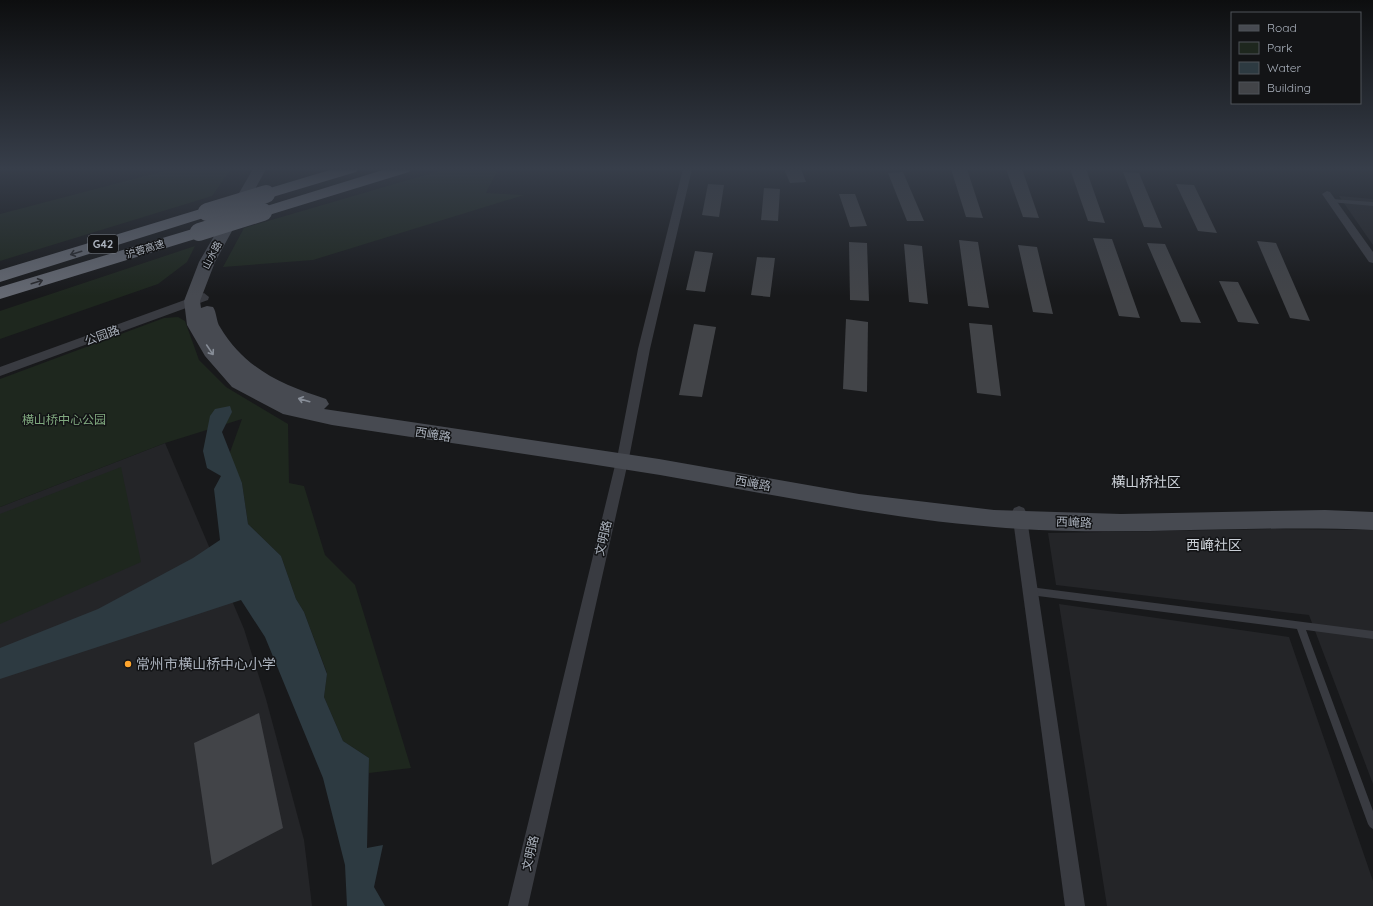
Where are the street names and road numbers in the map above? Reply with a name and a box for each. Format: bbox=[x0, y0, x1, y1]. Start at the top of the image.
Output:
road number: G42 bbox=[88, 235, 118, 253]
street label: 沪蓉高速 bbox=[124, 237, 166, 261]
street label: 山水路 bbox=[199, 239, 225, 271]
street label: 公园路 bbox=[83, 322, 121, 348]
street label: 西崦路 bbox=[414, 424, 452, 444]
street label: 西崦路 bbox=[734, 472, 772, 494]
street label: 西崦路 bbox=[1056, 514, 1092, 530]
street label: 文明路 bbox=[592, 519, 614, 557]
street label: 文明路 bbox=[519, 834, 541, 872]

